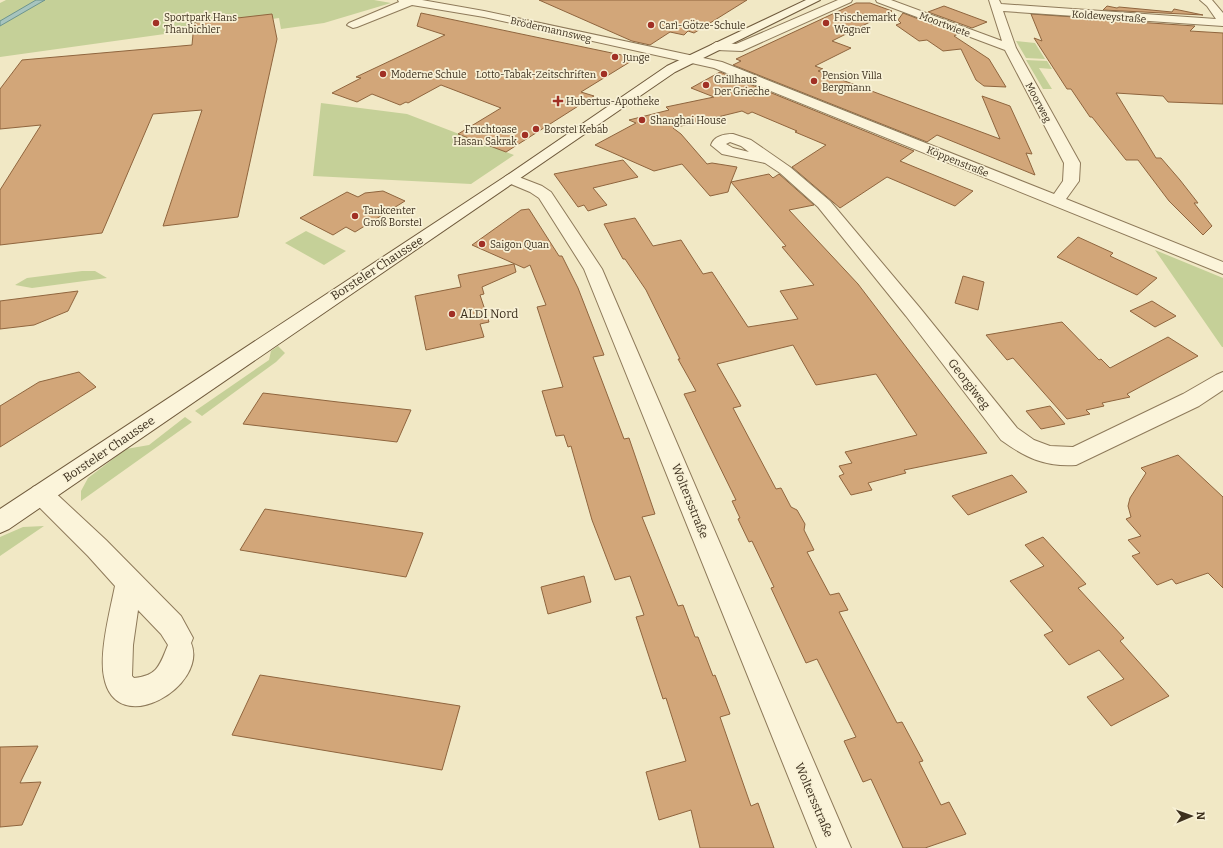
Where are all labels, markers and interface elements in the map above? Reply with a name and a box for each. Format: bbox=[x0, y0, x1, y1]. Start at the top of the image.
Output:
street label: Koldeweystraße bbox=[1071, 8, 1147, 26]
street label: Moortwiete bbox=[918, 10, 972, 40]
place label: Sportpark Hans Thanbichler bbox=[164, 12, 237, 36]
place label: Frischemarkt Wagner bbox=[834, 12, 897, 36]
street label: Brödermannsweg bbox=[509, 15, 593, 45]
marker: Sportpark Hans Thanbichler bbox=[151, 18, 161, 28]
marker: Frischemarkt Wagner bbox=[821, 18, 831, 28]
marker: Carl-Götze-Schule bbox=[646, 20, 656, 30]
place label: Carl-Götze-Schule bbox=[659, 20, 746, 32]
marker: Junge bbox=[610, 52, 620, 62]
place label: Junge bbox=[622, 52, 650, 64]
marker: Moderne Schule bbox=[378, 69, 388, 79]
place label: Moderne Schule bbox=[391, 69, 467, 81]
place label: Lotto-Tabak-Zeitschriften bbox=[476, 69, 597, 81]
marker: Lotto-Tabak-Zeitschriften bbox=[599, 69, 609, 79]
place label: Pension Villa Bergmann bbox=[822, 70, 883, 94]
place label: Grillhaus Der Grieche bbox=[714, 74, 770, 98]
marker: Pension Villa Bergmann bbox=[809, 76, 819, 86]
marker: Grillhaus Der Grieche bbox=[701, 80, 711, 90]
street label: Moorweg bbox=[1023, 80, 1054, 125]
marker: Hubertus-Apotheke bbox=[553, 96, 563, 106]
place label: Hubertus-Apotheke bbox=[566, 96, 659, 108]
marker: Shanghai House bbox=[637, 115, 647, 125]
place label: Shanghai House bbox=[650, 115, 726, 127]
place label: Fruchtoase Hasan Sakrak bbox=[453, 124, 517, 148]
marker: Borstel Kebab bbox=[531, 124, 541, 134]
place label: Borstel Kebab bbox=[544, 124, 608, 136]
marker: Fruchtoase Hasan Sakrak bbox=[520, 130, 530, 140]
street label: Köppenstraße bbox=[925, 144, 990, 180]
place label: Tankcenter Groß Borstel bbox=[363, 205, 422, 229]
marker: Tankcenter Groß Borstel bbox=[350, 211, 360, 221]
street label: Borsteler Chaussee bbox=[328, 233, 426, 303]
marker: Saigon Quan bbox=[477, 239, 487, 249]
place label: Saigon Quan bbox=[490, 239, 550, 251]
place label: ALDI Nord bbox=[460, 307, 518, 321]
marker: ALDI Nord bbox=[447, 309, 457, 319]
street label: Georgiweg bbox=[945, 356, 993, 412]
street label: Borsteler Chaussee bbox=[61, 413, 157, 485]
street label: Woltersstraße bbox=[669, 462, 711, 540]
street label: Woltersstraße bbox=[792, 761, 836, 839]
north arrow bbox=[1171, 796, 1211, 836]
text: N bbox=[1194, 811, 1207, 821]

